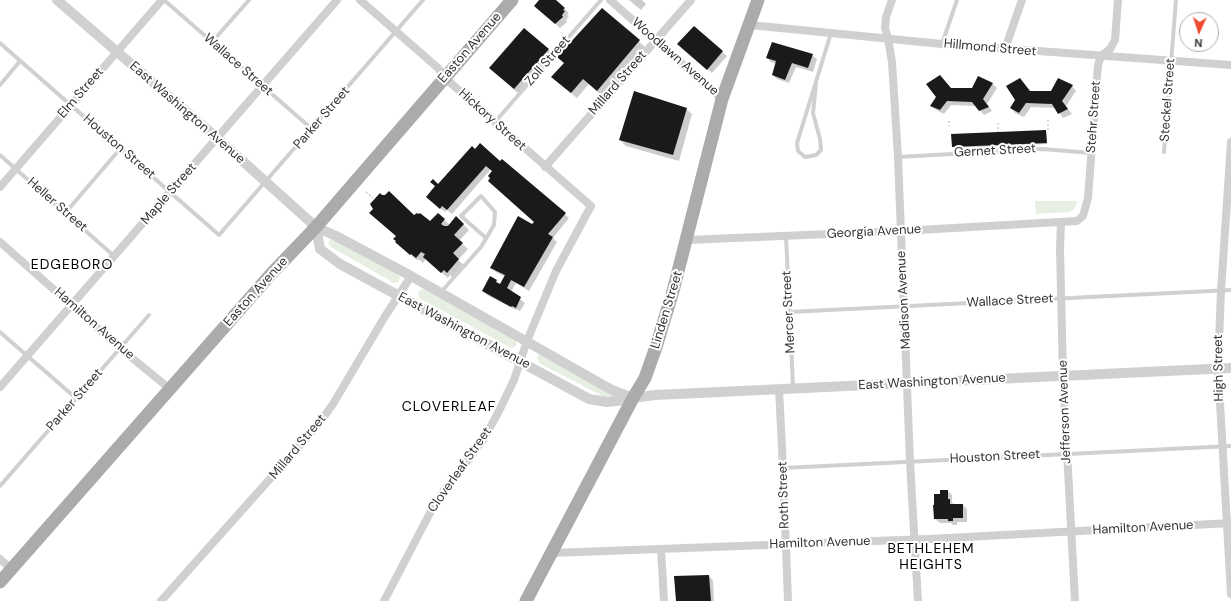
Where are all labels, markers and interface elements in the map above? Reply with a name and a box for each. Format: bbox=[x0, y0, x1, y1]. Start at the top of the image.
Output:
street label: Easton Avenue bbox=[435, 10, 505, 86]
north arrow bbox=[1179, 12, 1219, 52]
street label: Woodlawn Avenue bbox=[628, 15, 722, 99]
street label: Wallace Street bbox=[200, 31, 276, 99]
street label: Zoll Street bbox=[522, 33, 574, 89]
street label: Hillmond Street bbox=[943, 36, 1037, 60]
text: N bbox=[1194, 36, 1203, 50]
street label: Millard Street bbox=[586, 48, 650, 118]
street label: Steckel Street bbox=[1157, 58, 1179, 142]
street label: East Washington Avenue bbox=[126, 59, 248, 167]
street label: Elm Street bbox=[55, 64, 107, 122]
street label: Stehr Street bbox=[1084, 80, 1104, 154]
street label: Parker Street bbox=[291, 84, 353, 152]
street label: Hickory Street bbox=[455, 86, 529, 154]
street label: Houston Street bbox=[80, 111, 158, 183]
street label: Gernet Street bbox=[954, 141, 1036, 161]
street label: Maple Street bbox=[138, 160, 200, 228]
street label: Heller Street bbox=[24, 175, 90, 235]
street label: Georgia Avenue bbox=[826, 222, 922, 242]
street label: Madison Avenue bbox=[894, 250, 914, 350]
street label: Easton Avenue bbox=[221, 254, 291, 330]
district label: EDGEBORO bbox=[31, 257, 113, 273]
street label: Linden Street bbox=[648, 269, 686, 351]
street label: Mercer Street bbox=[779, 270, 799, 354]
street label: Hamilton Avenue bbox=[51, 285, 137, 363]
street label: East Washington Avenue bbox=[395, 289, 533, 373]
street label: Wallace Street bbox=[966, 291, 1054, 311]
street label: High Street bbox=[1211, 334, 1227, 402]
street label: Jefferson Avenue bbox=[1055, 360, 1075, 464]
street label: Parker Street bbox=[44, 366, 106, 434]
street label: East Washington Avenue bbox=[858, 370, 1006, 394]
district label: CLOVERLEAF bbox=[402, 399, 496, 415]
street label: Millard Street bbox=[266, 411, 330, 483]
street label: Cloverleaf Street bbox=[425, 424, 495, 516]
street label: Houston Street bbox=[949, 447, 1041, 467]
street label: Roth Street bbox=[775, 461, 793, 529]
street label: Hamilton Avenue bbox=[1092, 518, 1194, 538]
street label: Hamilton Avenue bbox=[769, 533, 871, 553]
district label: BETHLEHEM HEIGHTS bbox=[887, 541, 975, 574]

